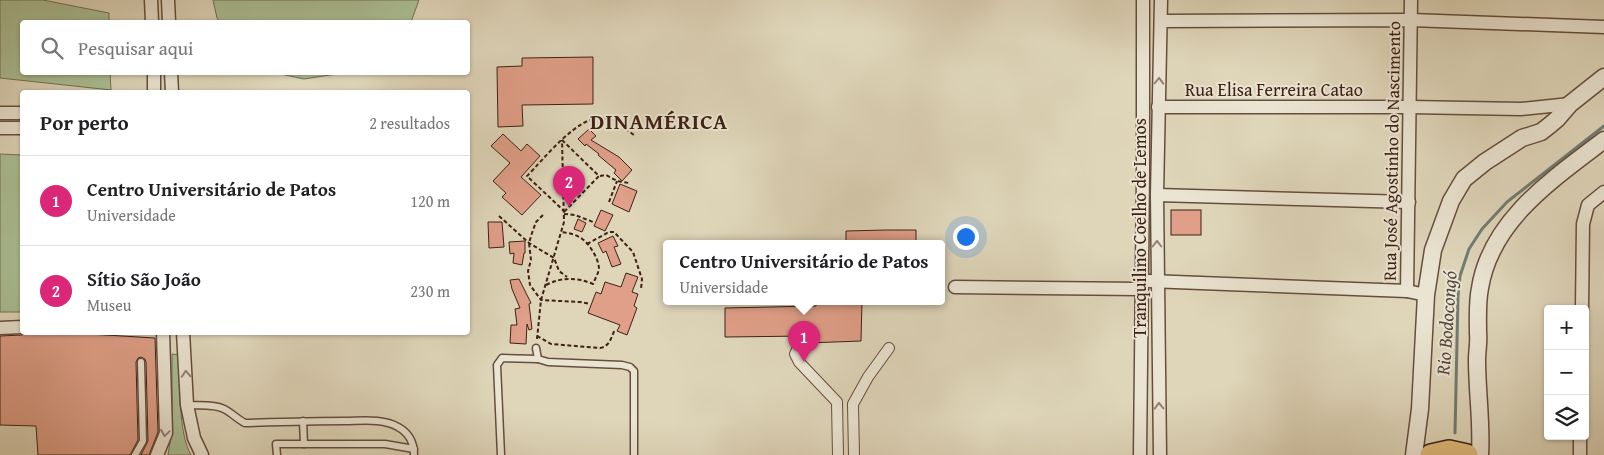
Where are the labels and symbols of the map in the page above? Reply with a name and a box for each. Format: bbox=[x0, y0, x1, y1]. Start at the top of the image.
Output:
street label: Rua José Agostinho do Nascimento bbox=[1376, 21, 1407, 281]
street label: Rua Elisa Ferreira Catao bbox=[1185, 76, 1363, 103]
one-way arrow bbox=[1153, 77, 1164, 85]
district label: DINAMÉRICA bbox=[590, 105, 728, 137]
street label: Tranquilino Coelho de Lemos bbox=[1126, 118, 1153, 338]
pin: 2 bbox=[553, 166, 585, 207]
your location bbox=[953, 224, 979, 250]
one-way arrow bbox=[1152, 240, 1162, 248]
water label: Rio Bodocongó bbox=[1428, 269, 1464, 377]
pin: 1 bbox=[788, 321, 820, 362]
one-way arrow bbox=[180, 369, 191, 377]
one-way arrow bbox=[1154, 402, 1164, 410]
one-way arrow bbox=[160, 429, 170, 438]

